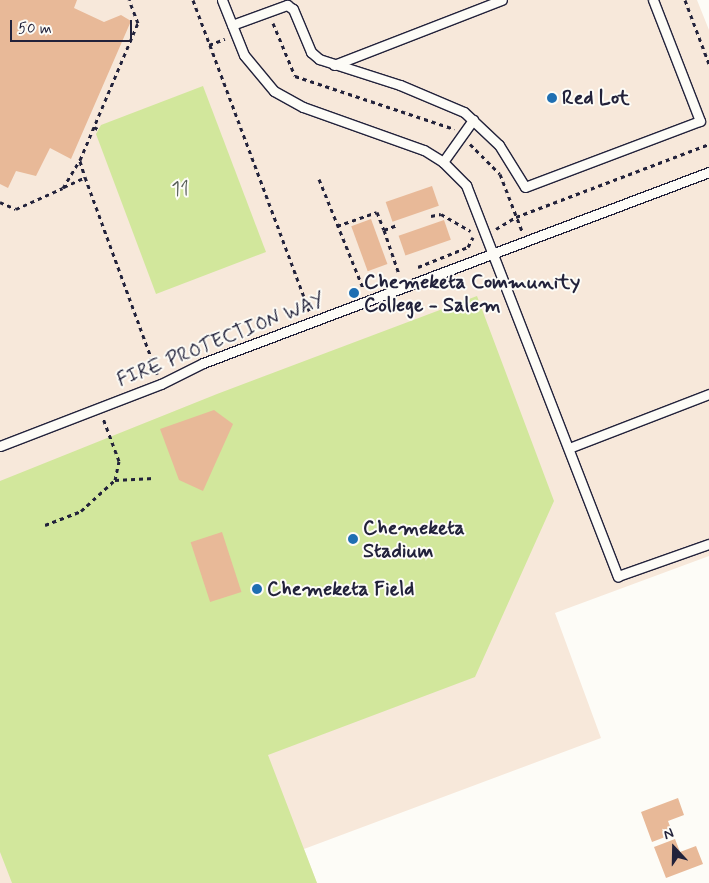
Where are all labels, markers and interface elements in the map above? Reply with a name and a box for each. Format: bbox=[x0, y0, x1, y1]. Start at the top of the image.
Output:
scale bar bbox=[12, 10, 135, 42]
text: 50 m bbox=[18, 19, 52, 39]
place label: Red Lot bbox=[562, 86, 626, 110]
marker: Red Lot bbox=[546, 92, 558, 104]
park label: 11 bbox=[171, 177, 189, 201]
place label: Chemeketa Community College - Salem bbox=[364, 270, 573, 317]
street label: FIRE PROTECTION WAY bbox=[114, 287, 328, 393]
marker: Chemeketa Community College - Salem bbox=[348, 287, 360, 299]
place label: Chemeketa Stadium bbox=[363, 516, 465, 563]
marker: Chemeketa Stadium bbox=[347, 533, 359, 545]
place label: Chemeketa Field bbox=[267, 577, 413, 601]
marker: Chemeketa Field bbox=[251, 583, 263, 595]
north arrow bbox=[649, 823, 699, 873]
text: N bbox=[661, 824, 676, 844]

